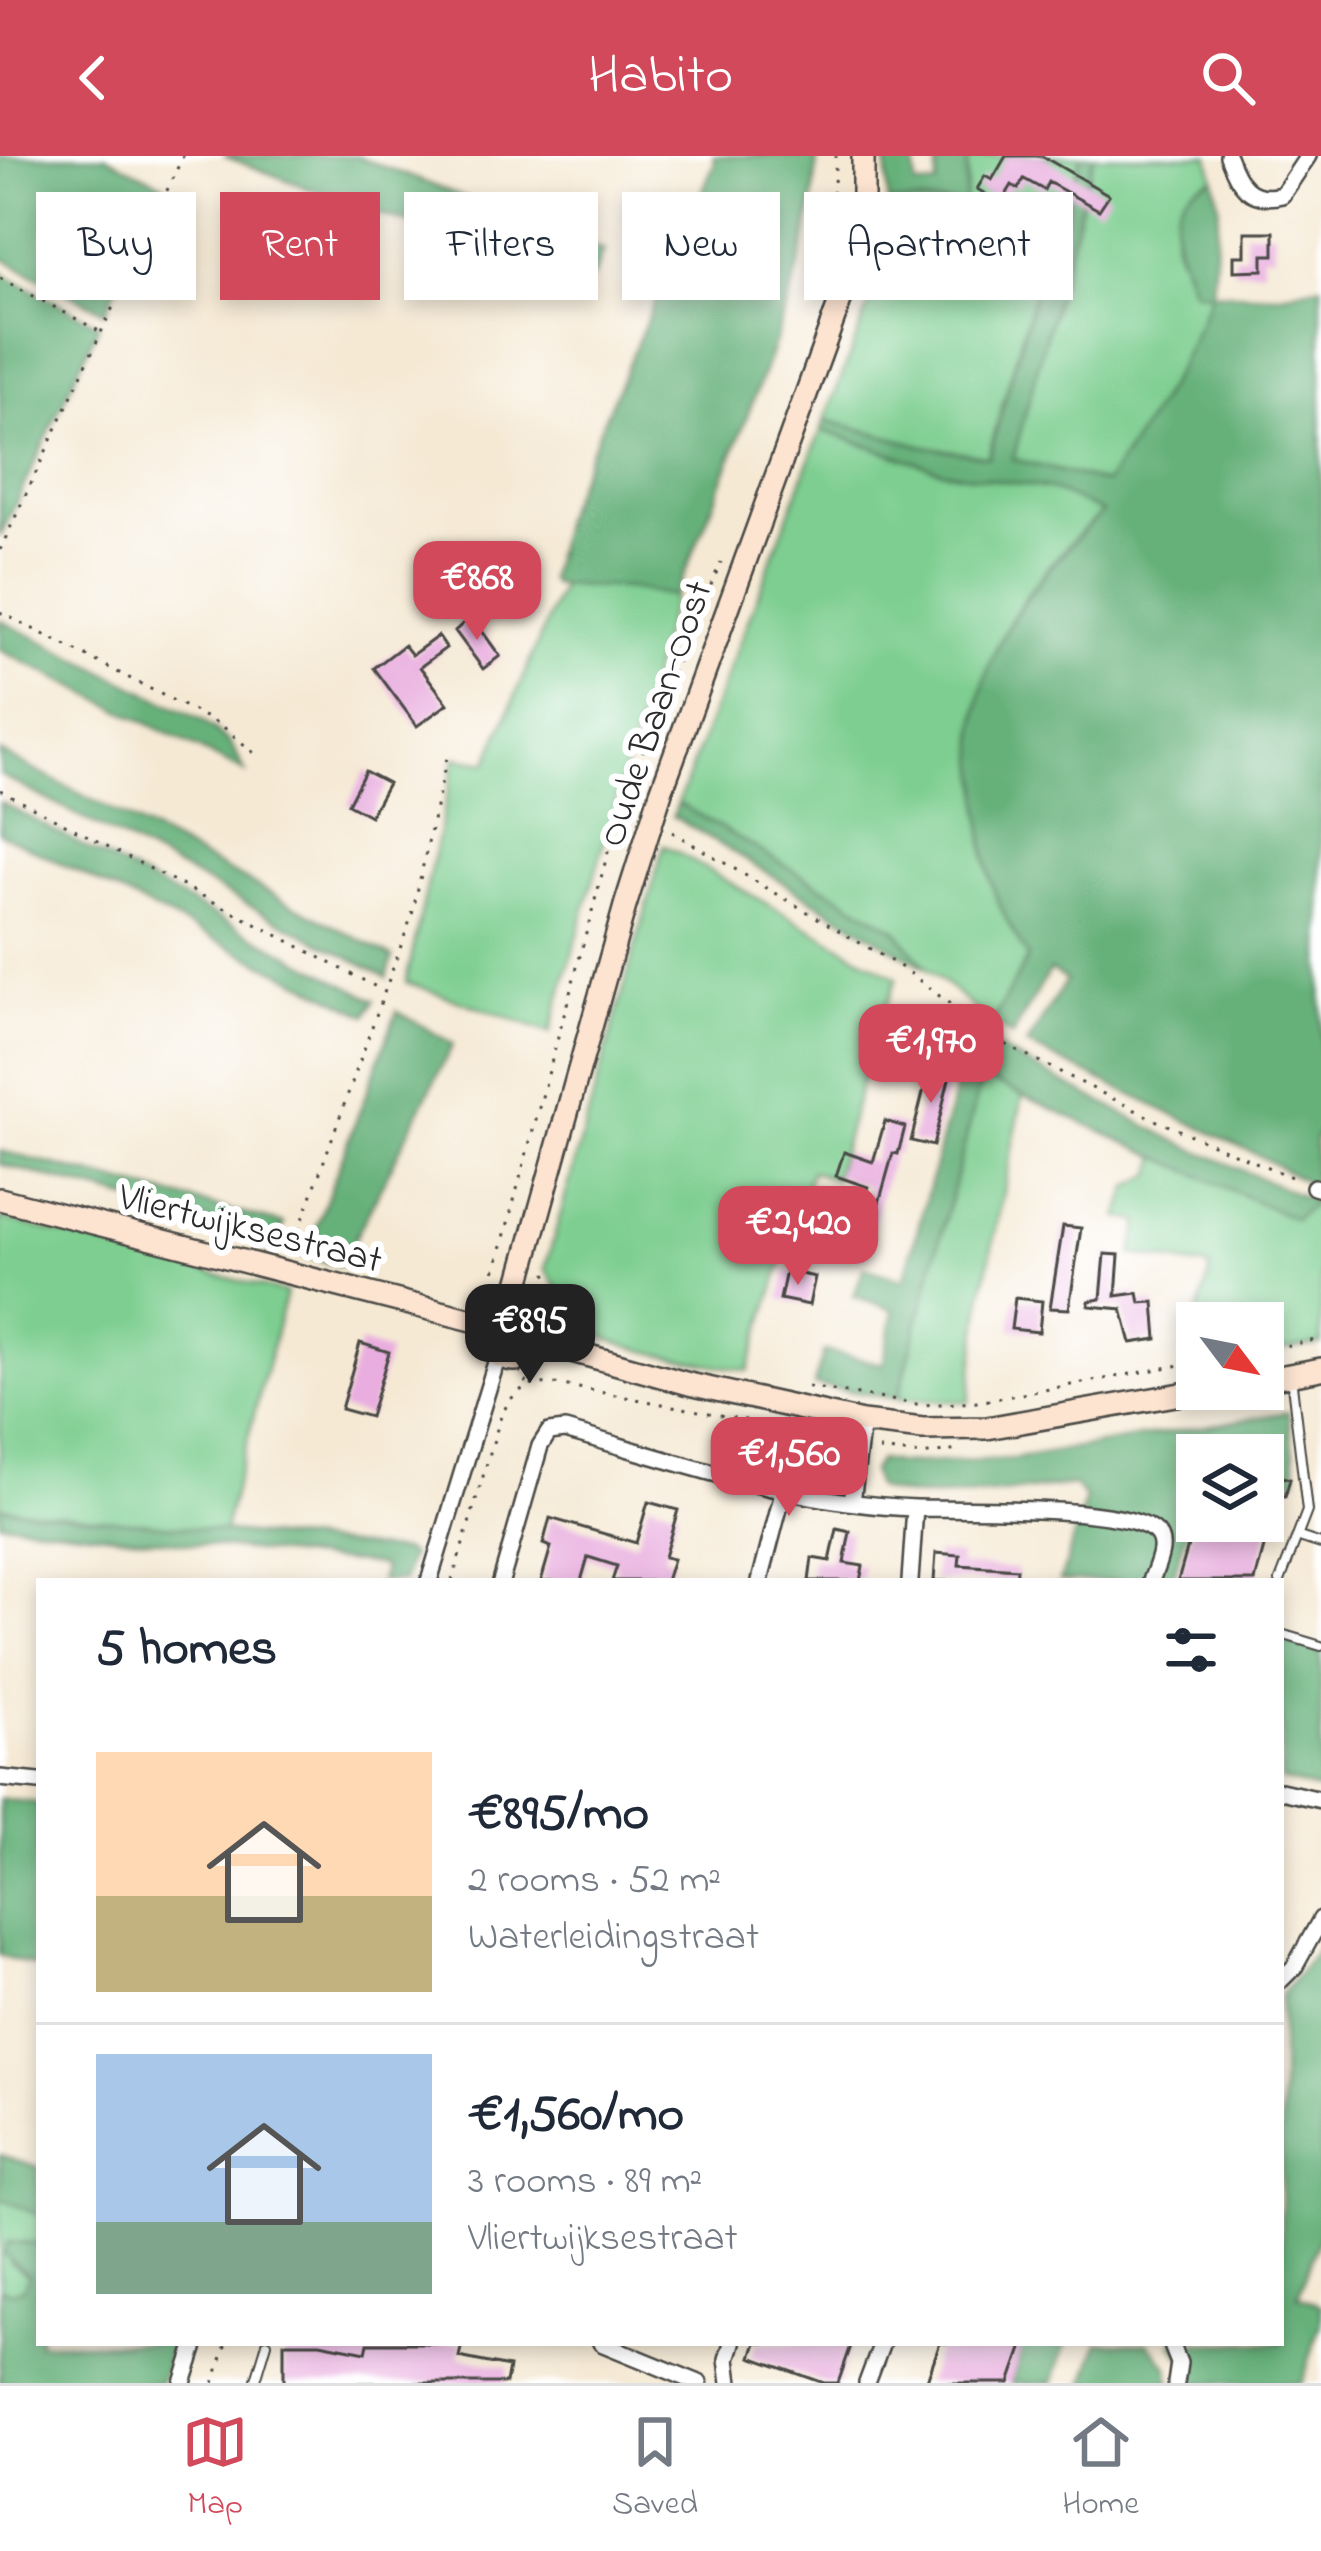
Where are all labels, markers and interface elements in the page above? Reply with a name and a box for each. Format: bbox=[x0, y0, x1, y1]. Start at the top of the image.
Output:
text: Habito bbox=[588, 39, 733, 117]
icon: back bbox=[60, 45, 126, 111]
icon: search bbox=[1195, 45, 1261, 111]
chip: Buy bbox=[36, 192, 196, 300]
chip: Rent bbox=[220, 192, 380, 300]
chip: Filters bbox=[404, 192, 598, 300]
chip: New bbox=[622, 192, 780, 300]
chip: Apartment bbox=[804, 192, 1073, 300]
pin: €868 bbox=[406, 541, 548, 643]
text: €868 bbox=[440, 551, 514, 608]
street label: Oude Baan-Oost bbox=[585, 574, 729, 855]
pin: €1,970 bbox=[833, 1004, 1029, 1106]
text: €1,970 bbox=[886, 1014, 976, 1071]
street label: Vliertwijksestraat bbox=[111, 1170, 388, 1291]
pin: €2,420 bbox=[700, 1186, 896, 1288]
text: €2,420 bbox=[745, 1196, 851, 1253]
pin: €895 bbox=[459, 1284, 601, 1386]
text: €895 bbox=[492, 1294, 568, 1351]
north arrow bbox=[1176, 1302, 1284, 1410]
map controls bbox=[1176, 1302, 1284, 1542]
pin: €1,560 bbox=[691, 1417, 887, 1519]
text: €1,560 bbox=[738, 1427, 840, 1484]
button: layers bbox=[1176, 1434, 1284, 1542]
text: 5 homes bbox=[96, 1613, 277, 1688]
icon: filters bbox=[1158, 1617, 1224, 1683]
text: €895/mo bbox=[468, 1778, 649, 1853]
icon: home bbox=[192, 1800, 336, 1944]
text: 2 rooms · 52 m² bbox=[468, 1853, 721, 1910]
text: Waterleidingstraat bbox=[468, 1910, 759, 1967]
text: €1,560/mo bbox=[468, 2079, 684, 2154]
icon: home bbox=[192, 2102, 336, 2246]
text: 3 rooms · 89 m² bbox=[468, 2154, 702, 2211]
text: Vliertwijksestraat bbox=[468, 2211, 738, 2268]
tab: Map bbox=[182, 2409, 248, 2529]
tab: Saved bbox=[612, 2409, 698, 2529]
tab: Home bbox=[1062, 2409, 1139, 2529]

